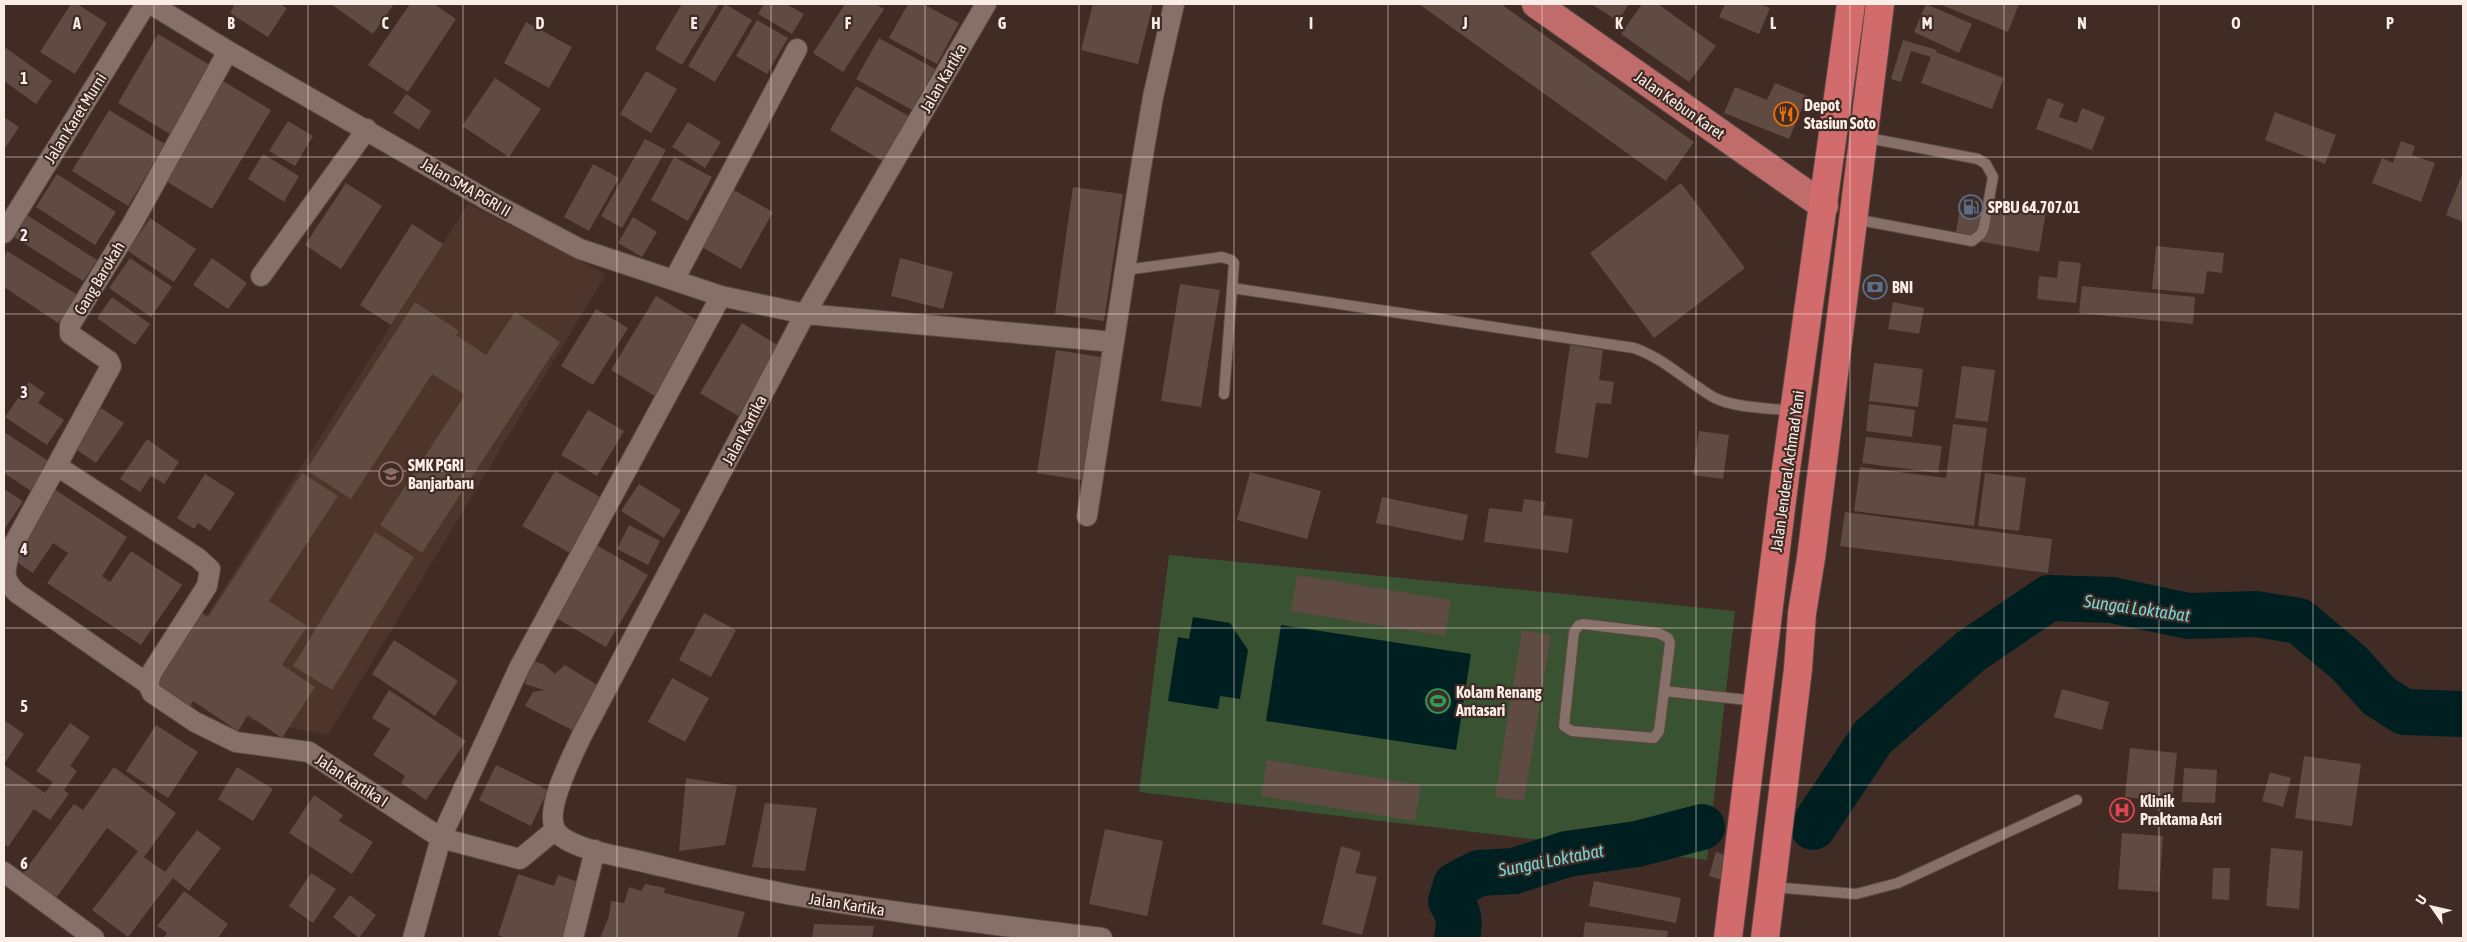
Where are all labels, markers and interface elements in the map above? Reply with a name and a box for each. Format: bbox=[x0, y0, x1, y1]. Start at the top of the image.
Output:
text: A bbox=[72, 14, 81, 32]
text: B bbox=[227, 14, 235, 32]
text: C bbox=[381, 14, 389, 32]
text: D bbox=[536, 14, 545, 32]
text: E bbox=[691, 14, 698, 32]
text: F bbox=[845, 14, 852, 32]
text: G bbox=[998, 14, 1007, 32]
text: H bbox=[1151, 14, 1161, 32]
text: I bbox=[1309, 14, 1313, 32]
text: J bbox=[1461, 14, 1468, 32]
text: K bbox=[1615, 14, 1623, 32]
text: L bbox=[1770, 14, 1777, 32]
text: M bbox=[1922, 14, 1932, 32]
text: N bbox=[2077, 14, 2087, 32]
text: O bbox=[2231, 14, 2241, 32]
text: P bbox=[2386, 14, 2394, 32]
street label: Jalan Kartika bbox=[916, 40, 970, 116]
street label: Jalan Kebun Karet bbox=[1632, 67, 1729, 143]
text: 1 bbox=[20, 69, 28, 87]
street label: Jalan Karet Murni bbox=[40, 70, 110, 166]
place label: Depot Stasiun Soto bbox=[1804, 96, 1876, 132]
restaurant icon: Depot Stasiun Soto bbox=[1773, 101, 1799, 127]
street label: Jalan SMA PGRI II bbox=[418, 154, 514, 220]
fuel station icon: SPBU 64.707.01 bbox=[1958, 194, 1984, 220]
place label: SPBU 64.707.01 bbox=[1988, 198, 2081, 216]
text: 2 bbox=[20, 226, 28, 244]
street label: Gang Barokah bbox=[70, 238, 129, 318]
bank icon: BNI bbox=[1862, 274, 1888, 300]
place label: BNI bbox=[1892, 278, 1913, 296]
text: 3 bbox=[20, 383, 28, 401]
street label: Jalan Jenderal Achmad Yani bbox=[1767, 389, 1807, 553]
street label: Jalan Kartika bbox=[718, 392, 770, 468]
place label: SMK PGRI Banjarbaru bbox=[408, 456, 474, 492]
school or university icon: SMK PGRI Banjarbaru bbox=[378, 461, 404, 487]
text: 4 bbox=[19, 540, 28, 558]
water label: Sungai Loktabat bbox=[2082, 590, 2192, 626]
place label: Kolam Renang Antasari bbox=[1455, 683, 1542, 719]
sports icon: Kolam Renang Antasari bbox=[1425, 688, 1451, 714]
text: 5 bbox=[20, 697, 28, 715]
street label: Jalan Kartika I bbox=[312, 750, 392, 810]
place label: Klinik Praktama Asri bbox=[2140, 792, 2222, 828]
hospital icon: Klinik Praktama Asri bbox=[2109, 797, 2135, 823]
water label: Sungai Loktabat bbox=[1496, 839, 1606, 881]
text: 6 bbox=[20, 854, 28, 872]
north arrow bbox=[2407, 882, 2457, 932]
street label: Jalan Kartika bbox=[808, 889, 886, 919]
text: U bbox=[2412, 892, 2430, 908]

